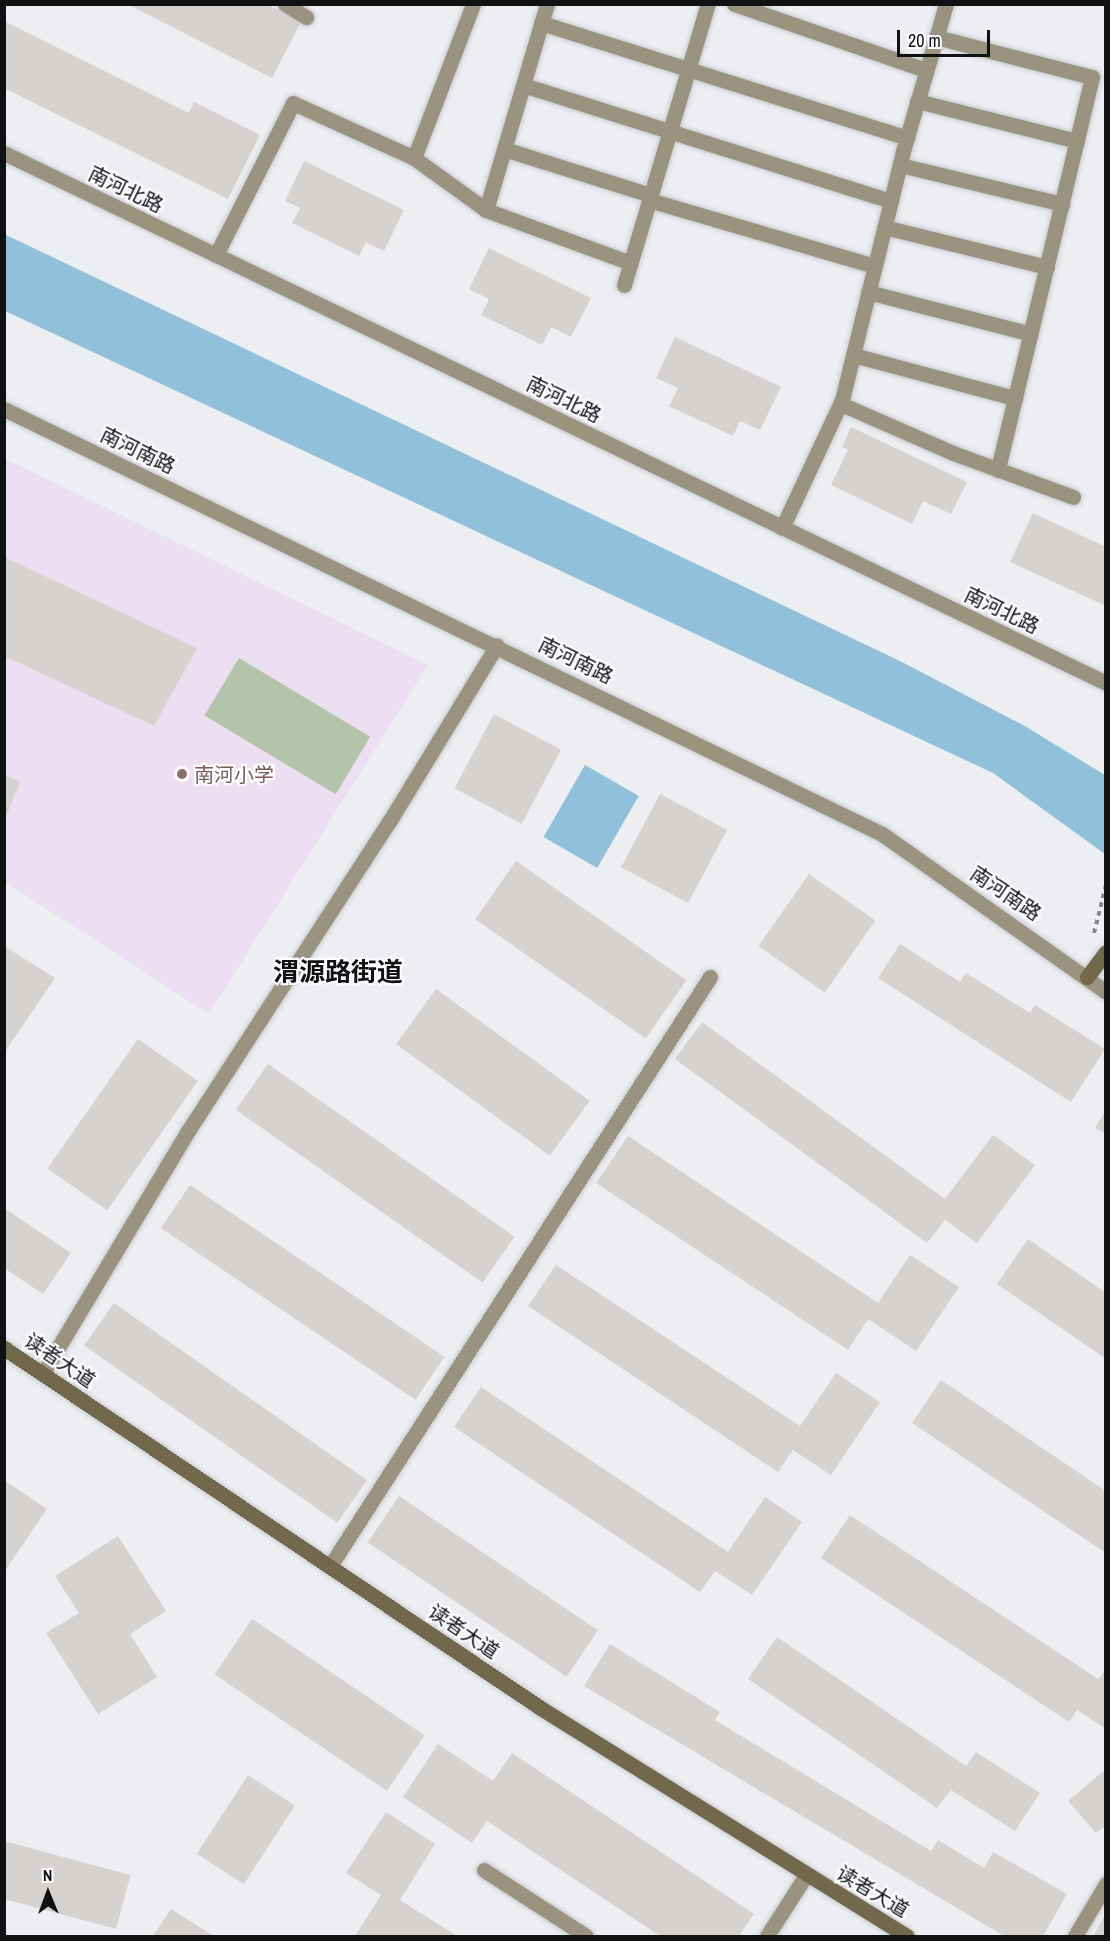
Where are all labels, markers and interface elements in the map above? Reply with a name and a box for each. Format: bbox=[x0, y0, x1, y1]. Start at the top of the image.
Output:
scale bar bbox=[900, 18, 993, 56]
text: 20 m bbox=[908, 28, 941, 53]
street label: 南河北路 bbox=[85, 161, 167, 217]
street label: 南河北路 bbox=[523, 371, 605, 427]
street label: 南河南路 bbox=[97, 422, 179, 478]
street label: 南河北路 bbox=[961, 582, 1043, 638]
street label: 南河南路 bbox=[535, 632, 617, 688]
place label: 南河小学 bbox=[194, 762, 274, 786]
marker: 南河小学 bbox=[175, 767, 189, 781]
street label: 南河南路 bbox=[966, 861, 1046, 925]
district label: 渭源路街道 bbox=[273, 956, 403, 988]
street label: 读者大道 bbox=[20, 1328, 100, 1392]
street label: 读者大道 bbox=[424, 1599, 504, 1663]
street label: 读者大道 bbox=[833, 1860, 913, 1922]
north arrow bbox=[18, 1863, 78, 1923]
text: N bbox=[43, 1864, 53, 1886]

